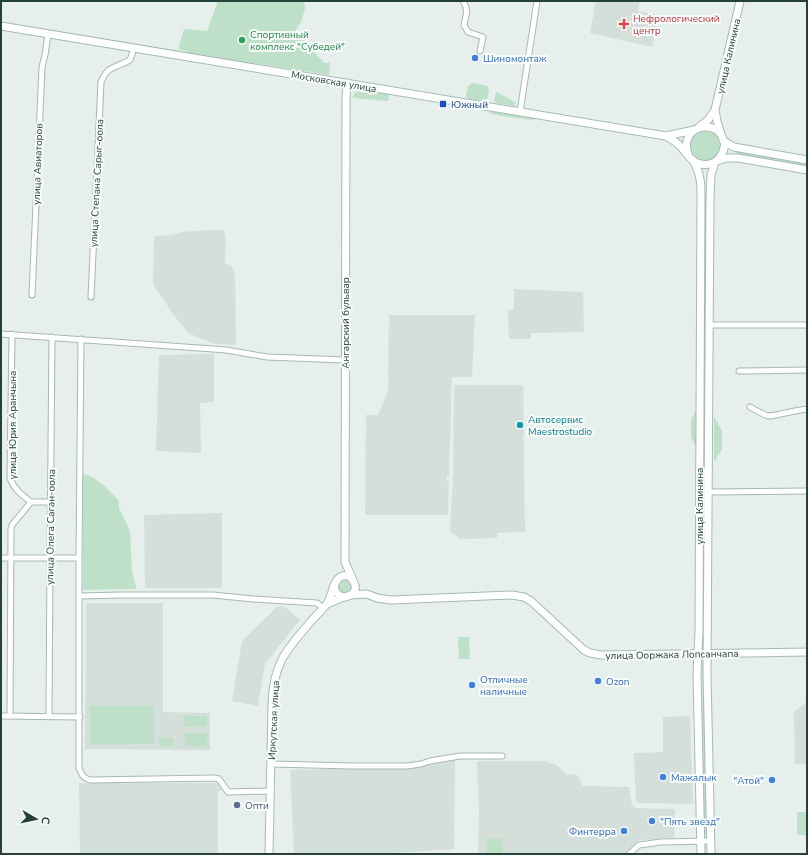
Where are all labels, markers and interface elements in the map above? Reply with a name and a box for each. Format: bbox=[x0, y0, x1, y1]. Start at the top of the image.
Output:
place label: Нефрологический центр bbox=[633, 12, 720, 38]
street label: улица Калинина bbox=[714, 17, 744, 95]
marker: Нефрологический центр bbox=[618, 18, 630, 30]
place label: Спортивный комплекс "Субедей" bbox=[250, 28, 345, 54]
marker: Спортивный комплекс "Субедей" bbox=[237, 35, 247, 45]
place label: Шиномонтаж bbox=[483, 52, 547, 66]
marker: Шиномонтаж bbox=[470, 53, 480, 63]
street label: Московская улица bbox=[290, 68, 378, 96]
place label: Южный bbox=[451, 98, 488, 112]
marker: Южный bbox=[438, 99, 448, 109]
street label: улица Степана Сарыг-оола bbox=[87, 119, 107, 248]
street label: улица Авиаторов bbox=[30, 122, 46, 205]
street label: Ангарский бульвар bbox=[339, 277, 353, 369]
street label: улица Юрия Аранчына bbox=[6, 371, 20, 479]
place label: Автосервис Maestrostudio bbox=[528, 413, 593, 439]
marker: Автосервис Maestrostudio bbox=[515, 420, 525, 430]
street label: улица Калинина bbox=[693, 468, 707, 544]
street label: улица Олега Саган-оола bbox=[43, 469, 59, 585]
street label: улица Ооржака Лопсанчапа bbox=[605, 647, 739, 663]
place label: Отличные наличные bbox=[480, 673, 528, 699]
place label: Ozon bbox=[606, 675, 629, 689]
marker: Ozon bbox=[593, 676, 603, 686]
street label: Иркутская улица bbox=[265, 680, 283, 760]
marker: Отличные наличные bbox=[467, 680, 477, 690]
place label: Мажалык bbox=[671, 771, 717, 785]
marker: Мажалык bbox=[658, 772, 668, 782]
place label: "Атой" bbox=[733, 774, 764, 788]
marker: "Атой" bbox=[767, 775, 777, 785]
north arrow bbox=[16, 799, 56, 839]
place label: Опти bbox=[245, 799, 269, 813]
marker: Опти bbox=[232, 800, 242, 810]
place label: "Пять звезд" bbox=[660, 815, 720, 829]
text: С bbox=[37, 816, 53, 826]
marker: "Пять звезд" bbox=[647, 816, 657, 826]
place label: Финтерра bbox=[569, 825, 616, 839]
marker: Финтерра bbox=[619, 826, 629, 836]

